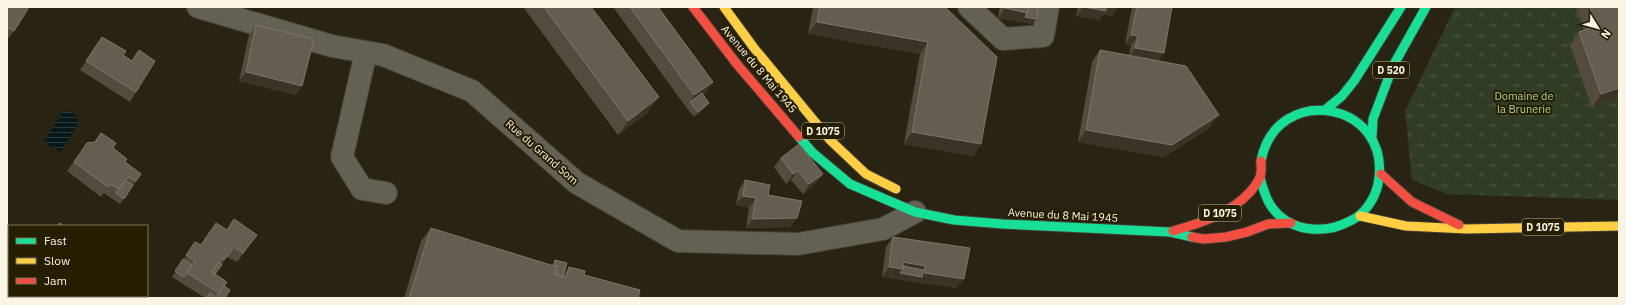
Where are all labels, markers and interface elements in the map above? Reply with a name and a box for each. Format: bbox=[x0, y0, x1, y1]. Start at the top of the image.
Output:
north arrow bbox=[1578, 8, 1618, 48]
street label: Avenue du 8 Mai 1945 bbox=[718, 22, 800, 116]
text: N bbox=[1598, 27, 1614, 41]
road number: D 520 bbox=[1373, 62, 1409, 78]
park label: Domaine de la Brunerie bbox=[1494, 89, 1554, 116]
street label: Rue du Grand Som bbox=[503, 117, 581, 187]
road number: D 1075 bbox=[802, 123, 844, 139]
street label: Avenue du 8 Mai 1945 bbox=[1008, 205, 1118, 225]
road number: D 1075 bbox=[1199, 205, 1241, 221]
road number: D 1075 bbox=[1522, 219, 1564, 235]
legend bbox=[8, 225, 148, 297]
text: Fast bbox=[44, 233, 67, 248]
text: Slow bbox=[44, 253, 70, 268]
text: Jam bbox=[44, 273, 67, 288]

